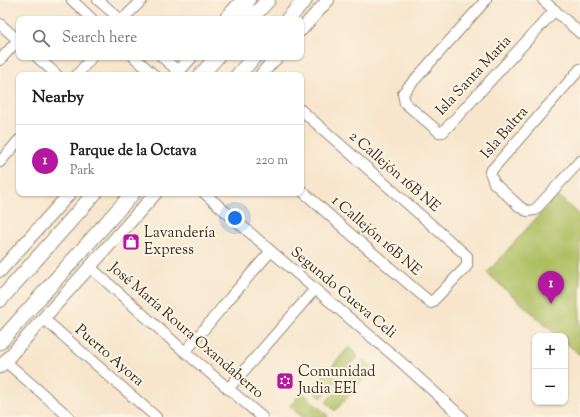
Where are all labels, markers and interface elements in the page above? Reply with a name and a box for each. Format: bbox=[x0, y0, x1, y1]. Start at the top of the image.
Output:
search box bbox=[16, 16, 304, 60]
icon: search bbox=[30, 27, 52, 49]
text: Search here bbox=[62, 28, 137, 49]
street label: Isla Santa Maria bbox=[431, 31, 517, 121]
text: Nearby bbox=[32, 86, 84, 110]
street label: Isla Baltra bbox=[476, 102, 534, 164]
street label: 2 Callejón 16B NE bbox=[344, 126, 444, 218]
text: Parque de la Octava bbox=[70, 141, 197, 162]
text: 1 bbox=[43, 152, 47, 170]
text: 220 m bbox=[255, 152, 288, 170]
text: Park bbox=[70, 162, 95, 180]
street label: 1 Callejón 16B NE bbox=[327, 191, 425, 281]
your location bbox=[225, 208, 245, 228]
place label: Lavandería Express bbox=[144, 223, 215, 261]
shop icon: Lavandería Express bbox=[121, 232, 141, 252]
street label: Segundo Cueva Celi bbox=[285, 242, 401, 344]
street label: José María Roura Oxandaberro bbox=[103, 257, 268, 404]
pin: 1 bbox=[538, 271, 564, 304]
street label: Puerto Ayora bbox=[70, 320, 148, 392]
map controls bbox=[532, 333, 568, 405]
button: + bbox=[532, 333, 568, 369]
place label: Comunidad Judia EEI bbox=[297, 362, 376, 400]
button: − bbox=[532, 369, 568, 405]
synagogue icon: Comunidad Judia EEI bbox=[275, 371, 295, 391]

